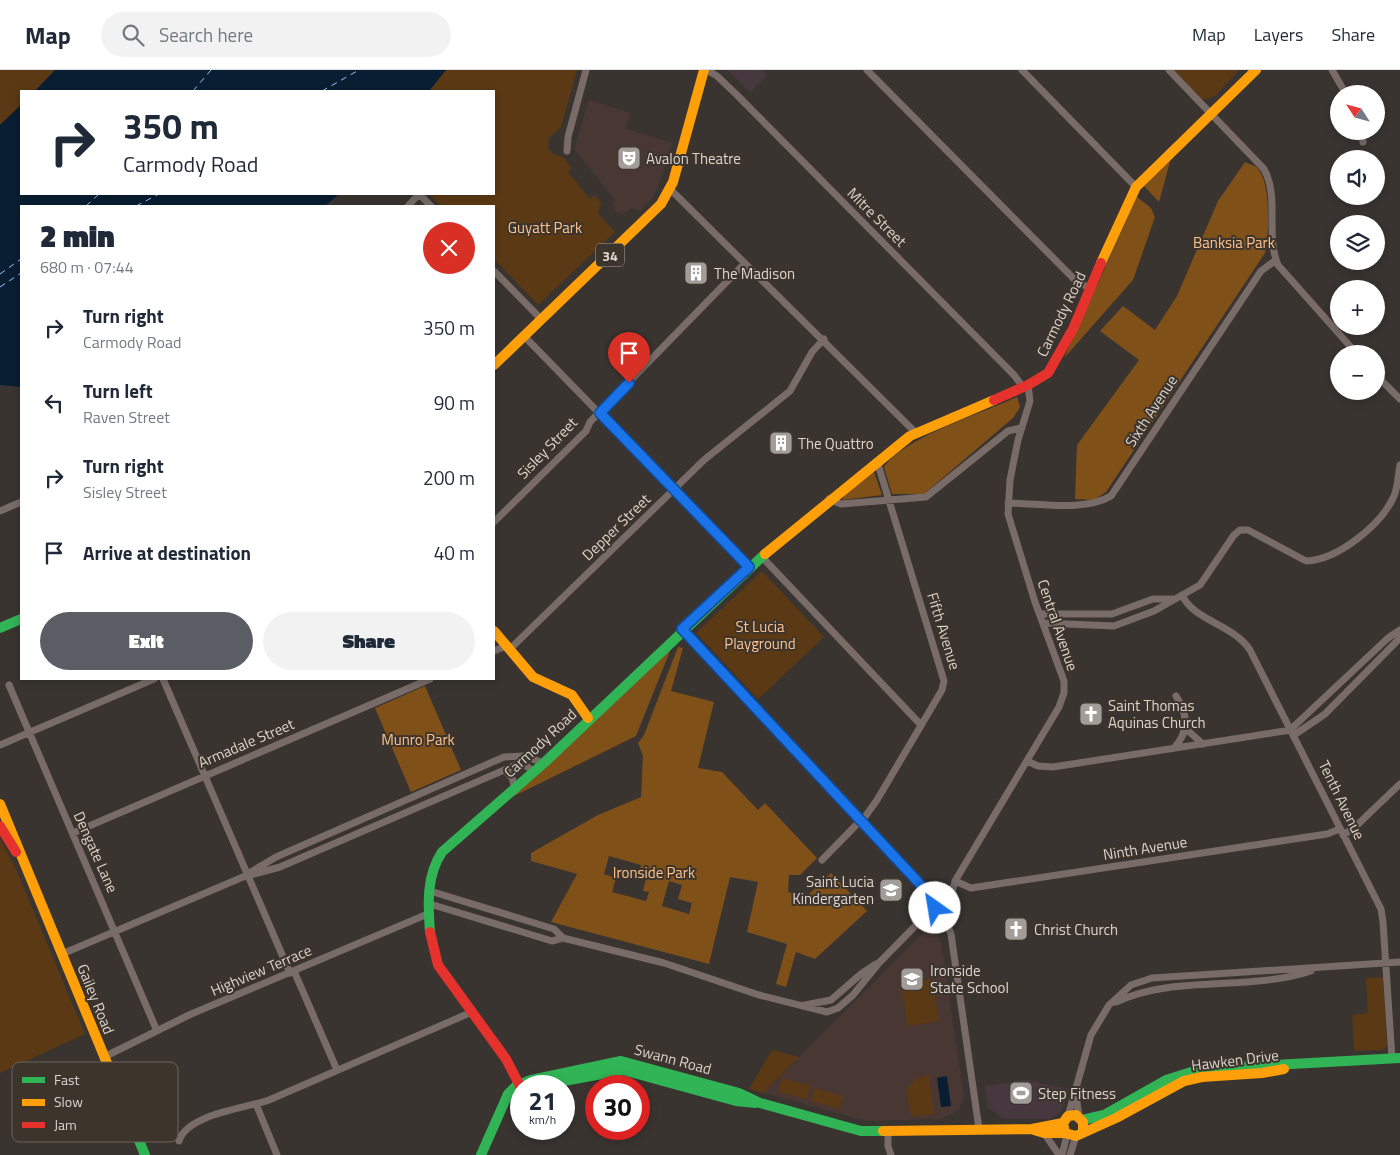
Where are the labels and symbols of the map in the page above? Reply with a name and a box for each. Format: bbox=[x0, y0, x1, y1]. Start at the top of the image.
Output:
north arrow bbox=[1330, 85, 1385, 140]
theatre icon: Avalon Theatre bbox=[616, 145, 642, 171]
place label: Avalon Theatre bbox=[646, 147, 741, 170]
street label: Mitre Street bbox=[842, 182, 912, 252]
park label: Guyatt Park bbox=[508, 216, 582, 239]
park label: Banksia Park bbox=[1193, 231, 1275, 254]
road number: 34 bbox=[596, 244, 624, 266]
building icon: The Madison bbox=[683, 260, 709, 286]
place label: The Madison bbox=[714, 262, 795, 285]
street label: Carmody Road bbox=[1030, 267, 1092, 361]
pin bbox=[608, 332, 650, 383]
street label: Sixth Avenue bbox=[1119, 370, 1183, 452]
street label: Sisley Street bbox=[511, 411, 583, 484]
building icon: The Quattro bbox=[768, 430, 794, 456]
place label: The Quattro bbox=[798, 432, 874, 455]
street label: Depper Street bbox=[576, 488, 656, 566]
street label: Central Avenue bbox=[1032, 576, 1084, 674]
street label: Fifth Avenue bbox=[921, 590, 967, 672]
park label: St Lucia Playground bbox=[724, 615, 796, 655]
place label: Saint Thomas Aquinas Church bbox=[1108, 694, 1206, 734]
church icon: Saint Thomas Aquinas Church bbox=[1078, 701, 1104, 727]
street label: Carmody Road bbox=[498, 703, 582, 783]
street label: Armadale Street bbox=[194, 712, 298, 774]
park label: Munro Park bbox=[381, 728, 455, 751]
street label: Tenth Avenue bbox=[1313, 756, 1371, 844]
street label: Dengate Lane bbox=[68, 808, 124, 896]
street label: Ninth Avenue bbox=[1101, 830, 1189, 866]
park label: Ironside Park bbox=[613, 861, 695, 884]
place label: Saint Lucia Kindergarten bbox=[792, 870, 874, 910]
school or university icon: Saint Lucia Kindergarten bbox=[878, 877, 904, 903]
position arrow bbox=[908, 881, 960, 933]
church icon: Christ Church bbox=[1003, 916, 1029, 942]
place label: Christ Church bbox=[1034, 918, 1118, 941]
street label: Highview Terrace bbox=[207, 938, 315, 1002]
place label: Ironside State School bbox=[930, 959, 1009, 999]
street label: Gailey Road bbox=[71, 960, 121, 1038]
school or university icon: Ironside State School bbox=[899, 966, 925, 992]
street label: Swann Road bbox=[632, 1038, 714, 1080]
street label: Hawken Drive bbox=[1190, 1043, 1280, 1077]
legend bbox=[12, 1062, 178, 1142]
text: Fast bbox=[54, 1069, 79, 1090]
speed limit sign: 30 bbox=[585, 1075, 650, 1140]
sports icon: Step Fitness bbox=[1008, 1080, 1034, 1106]
place label: Step Fitness bbox=[1038, 1082, 1116, 1105]
text: Slow bbox=[54, 1091, 83, 1112]
text: Jam bbox=[54, 1114, 77, 1135]

